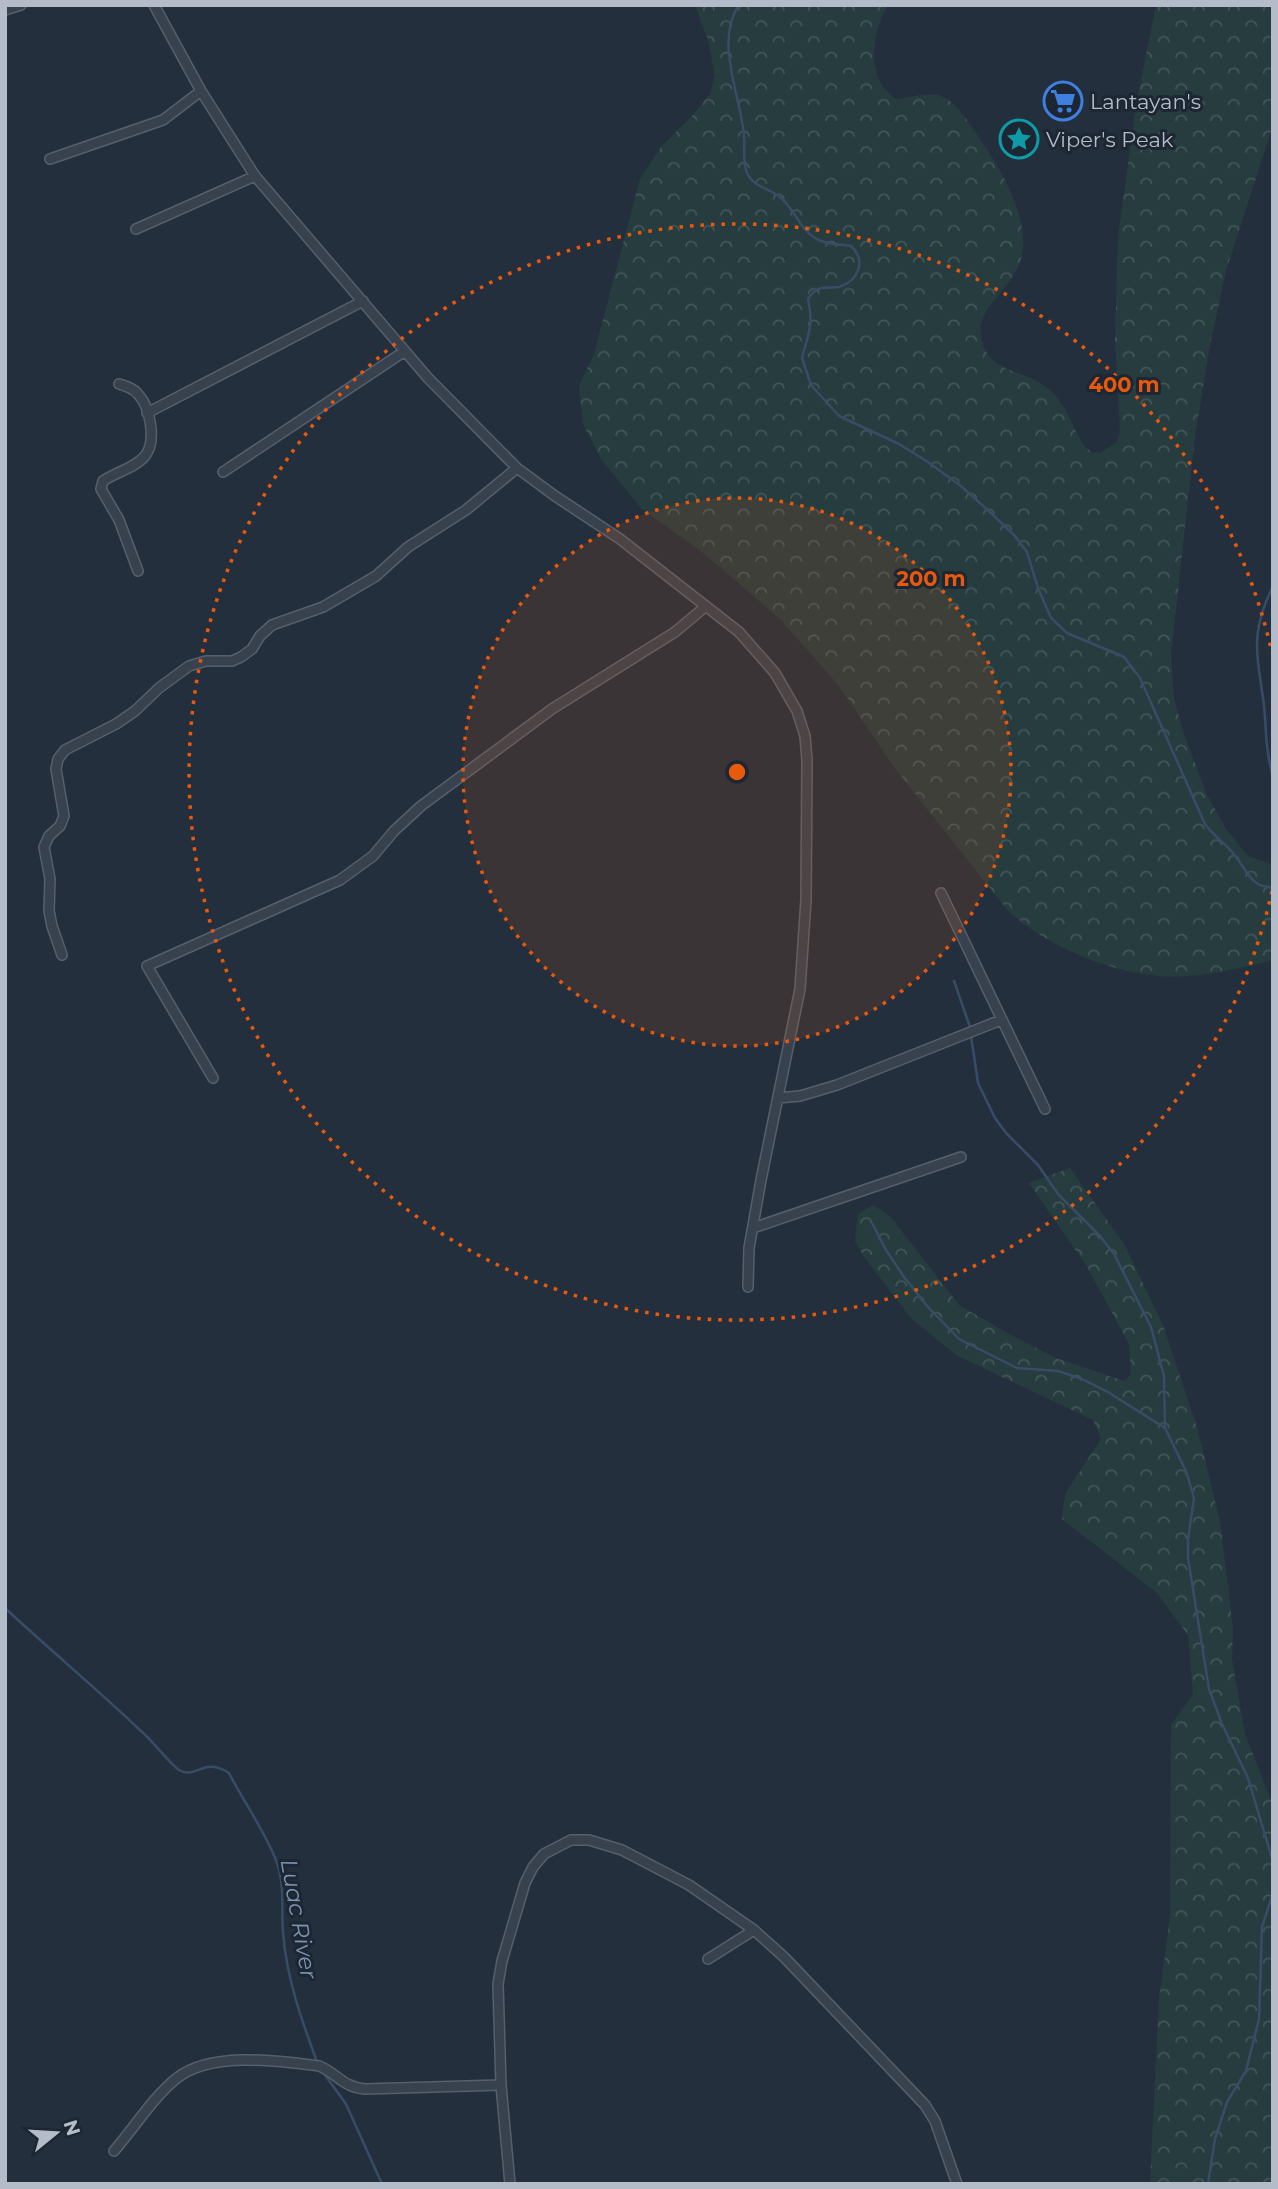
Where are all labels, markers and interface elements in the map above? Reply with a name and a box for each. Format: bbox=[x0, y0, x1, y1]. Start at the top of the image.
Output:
supermarket icon: Lantayan's bbox=[1042, 80, 1084, 122]
place label: Lantayan's bbox=[1090, 89, 1201, 114]
place icon: Viper's Peak bbox=[998, 118, 1040, 160]
place label: Viper's Peak bbox=[1046, 127, 1174, 152]
text: 400 m bbox=[1089, 372, 1159, 397]
text: 200 m bbox=[897, 566, 965, 591]
centre of rings bbox=[725, 760, 749, 784]
water label: Luac River bbox=[275, 1857, 323, 1982]
north arrow bbox=[21, 2098, 91, 2168]
text: N bbox=[58, 2117, 85, 2139]

